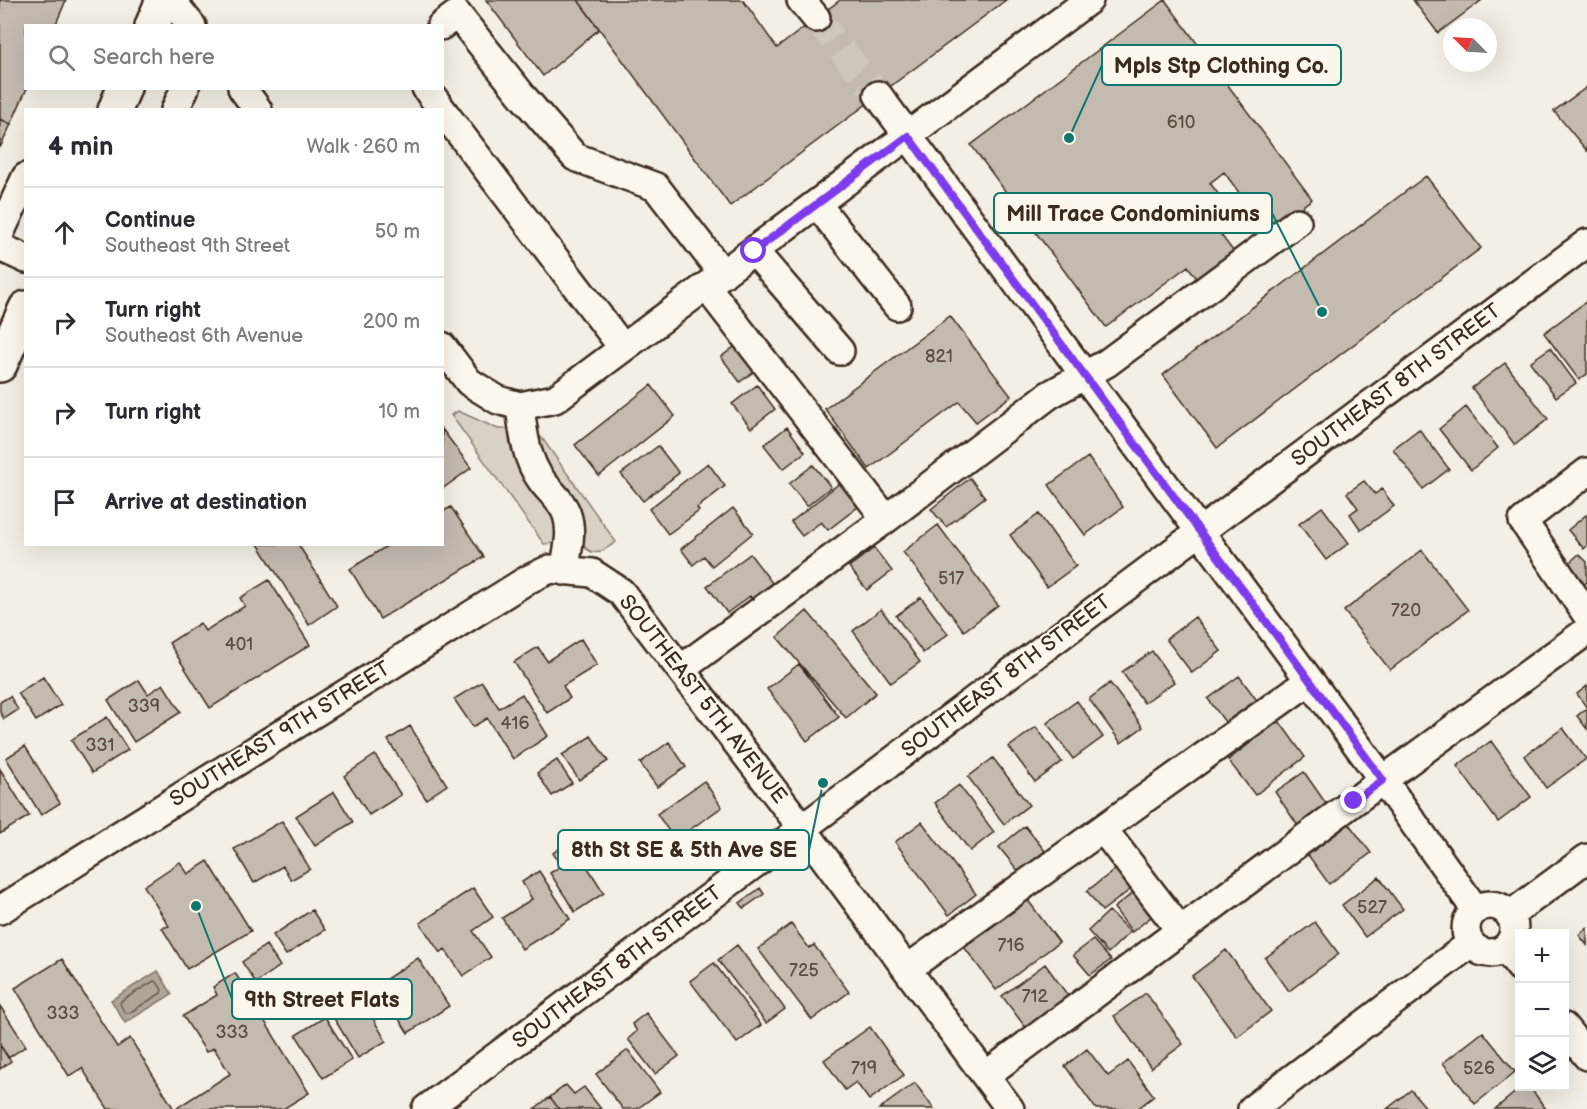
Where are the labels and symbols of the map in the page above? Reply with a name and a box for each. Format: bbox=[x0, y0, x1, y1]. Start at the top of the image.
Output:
north arrow bbox=[1443, 18, 1497, 72]
callout: Mpls Stp Clothing Co. bbox=[1102, 45, 1341, 85]
text: Mpls Stp Clothing Co. bbox=[1114, 53, 1328, 80]
house number: 610 bbox=[1167, 112, 1195, 133]
callout: Mill Trace Condominiums bbox=[994, 193, 1272, 233]
text: Mill Trace Condominiums bbox=[1006, 201, 1260, 228]
route start bbox=[740, 237, 766, 263]
street label: SOUTHEAST 8TH STREET bbox=[1287, 298, 1506, 472]
house number: 821 bbox=[925, 346, 953, 367]
house number: 517 bbox=[938, 568, 964, 589]
street label: SOUTHEAST 8TH STREET bbox=[897, 589, 1116, 763]
street label: SOUTHEAST 5TH AVENUE bbox=[614, 590, 792, 808]
house number: 720 bbox=[1391, 600, 1421, 621]
house number: 401 bbox=[225, 634, 253, 655]
street label: SOUTHEAST 9TH STREET bbox=[165, 656, 395, 812]
house number: 339 bbox=[128, 696, 160, 717]
house number: 416 bbox=[501, 713, 529, 734]
house number: 331 bbox=[85, 735, 115, 756]
route end bbox=[1340, 787, 1366, 813]
callout: 8th St SE & 5th Ave SE bbox=[558, 830, 809, 870]
text: 8th St SE & 5th Ave SE bbox=[571, 837, 797, 864]
street label: SOUTHEAST 8TH STREET bbox=[508, 880, 727, 1054]
house number: 527 bbox=[1357, 897, 1387, 918]
house number: 716 bbox=[998, 935, 1024, 956]
house number: 725 bbox=[789, 960, 819, 981]
callout: 9th Street Flats bbox=[232, 979, 412, 1019]
house number: 712 bbox=[1022, 986, 1049, 1007]
text: 9th Street Flats bbox=[244, 987, 400, 1014]
house number: 333 bbox=[46, 1003, 80, 1024]
house number: 333 bbox=[215, 1022, 249, 1043]
house number: 719 bbox=[851, 1058, 877, 1079]
house number: 526 bbox=[1463, 1058, 1495, 1079]

